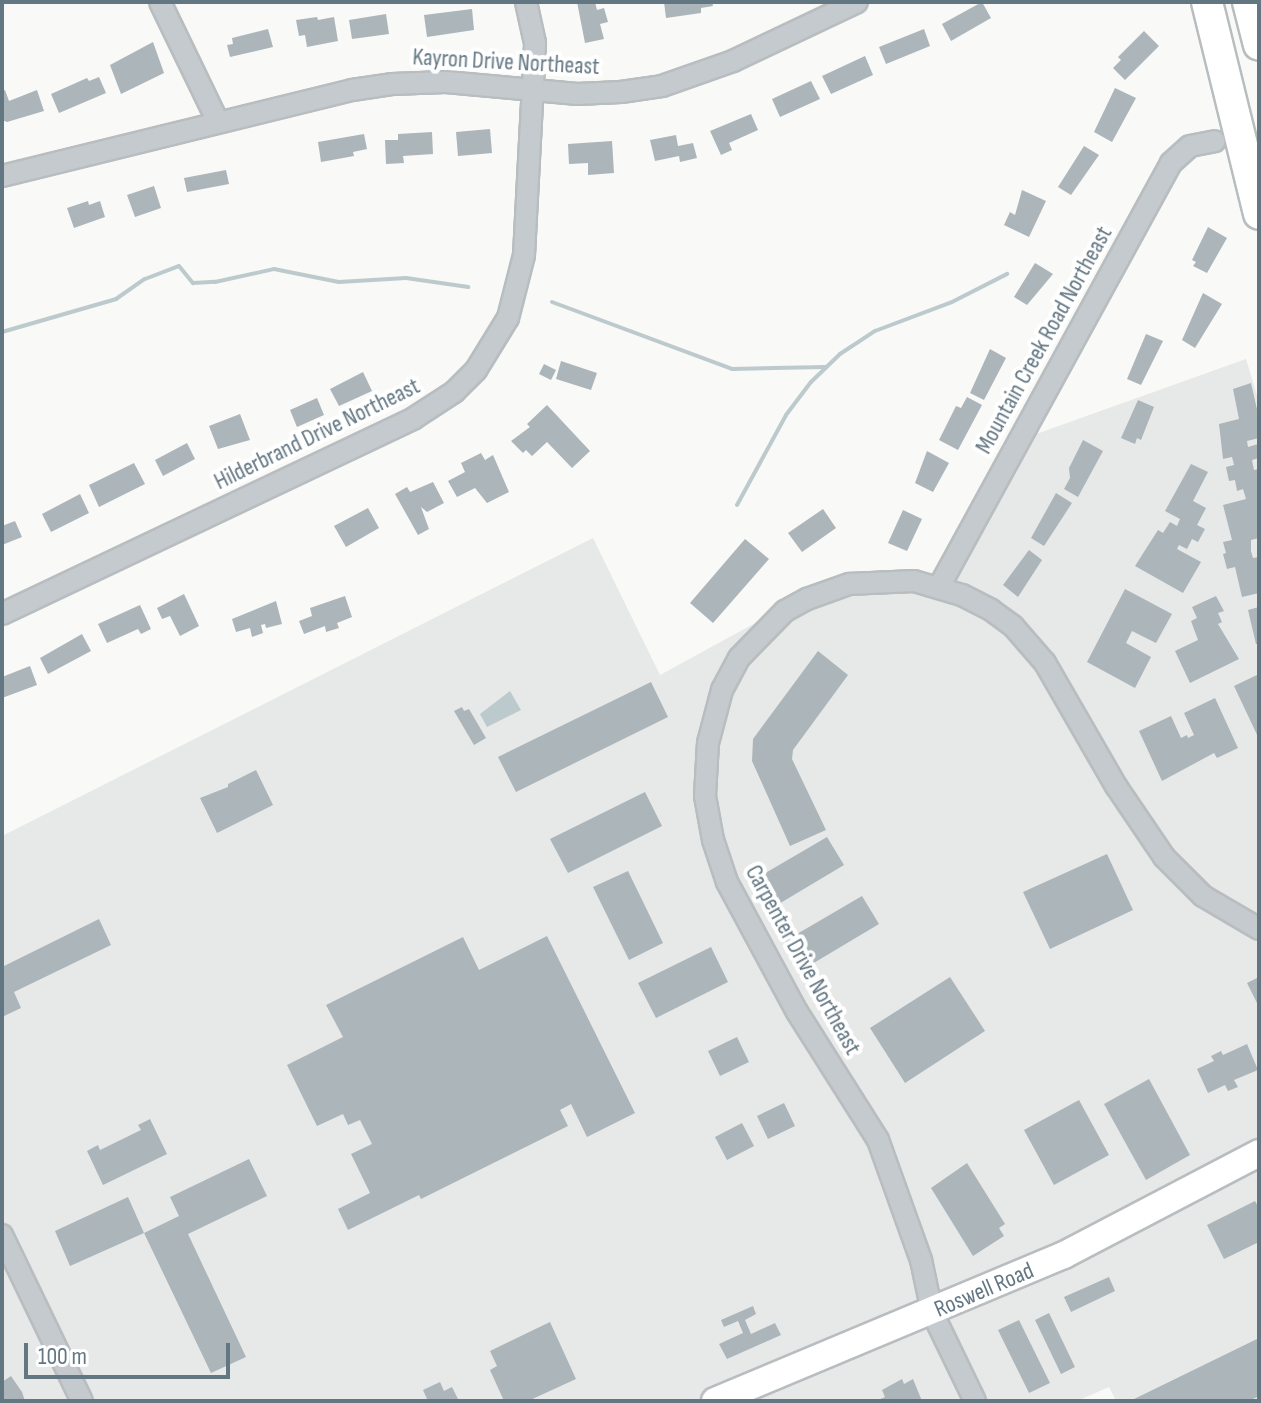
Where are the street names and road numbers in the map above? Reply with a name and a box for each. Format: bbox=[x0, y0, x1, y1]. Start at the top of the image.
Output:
street label: Kayron Drive Northeast bbox=[412, 43, 600, 81]
street label: Mountain Creek Road Northeast bbox=[969, 221, 1119, 459]
street label: Hilderbrand Drive Northeast bbox=[210, 372, 424, 496]
street label: Carpenter Drive Northeast bbox=[739, 860, 867, 1060]
street label: Roswell Road bbox=[930, 1256, 1038, 1324]

